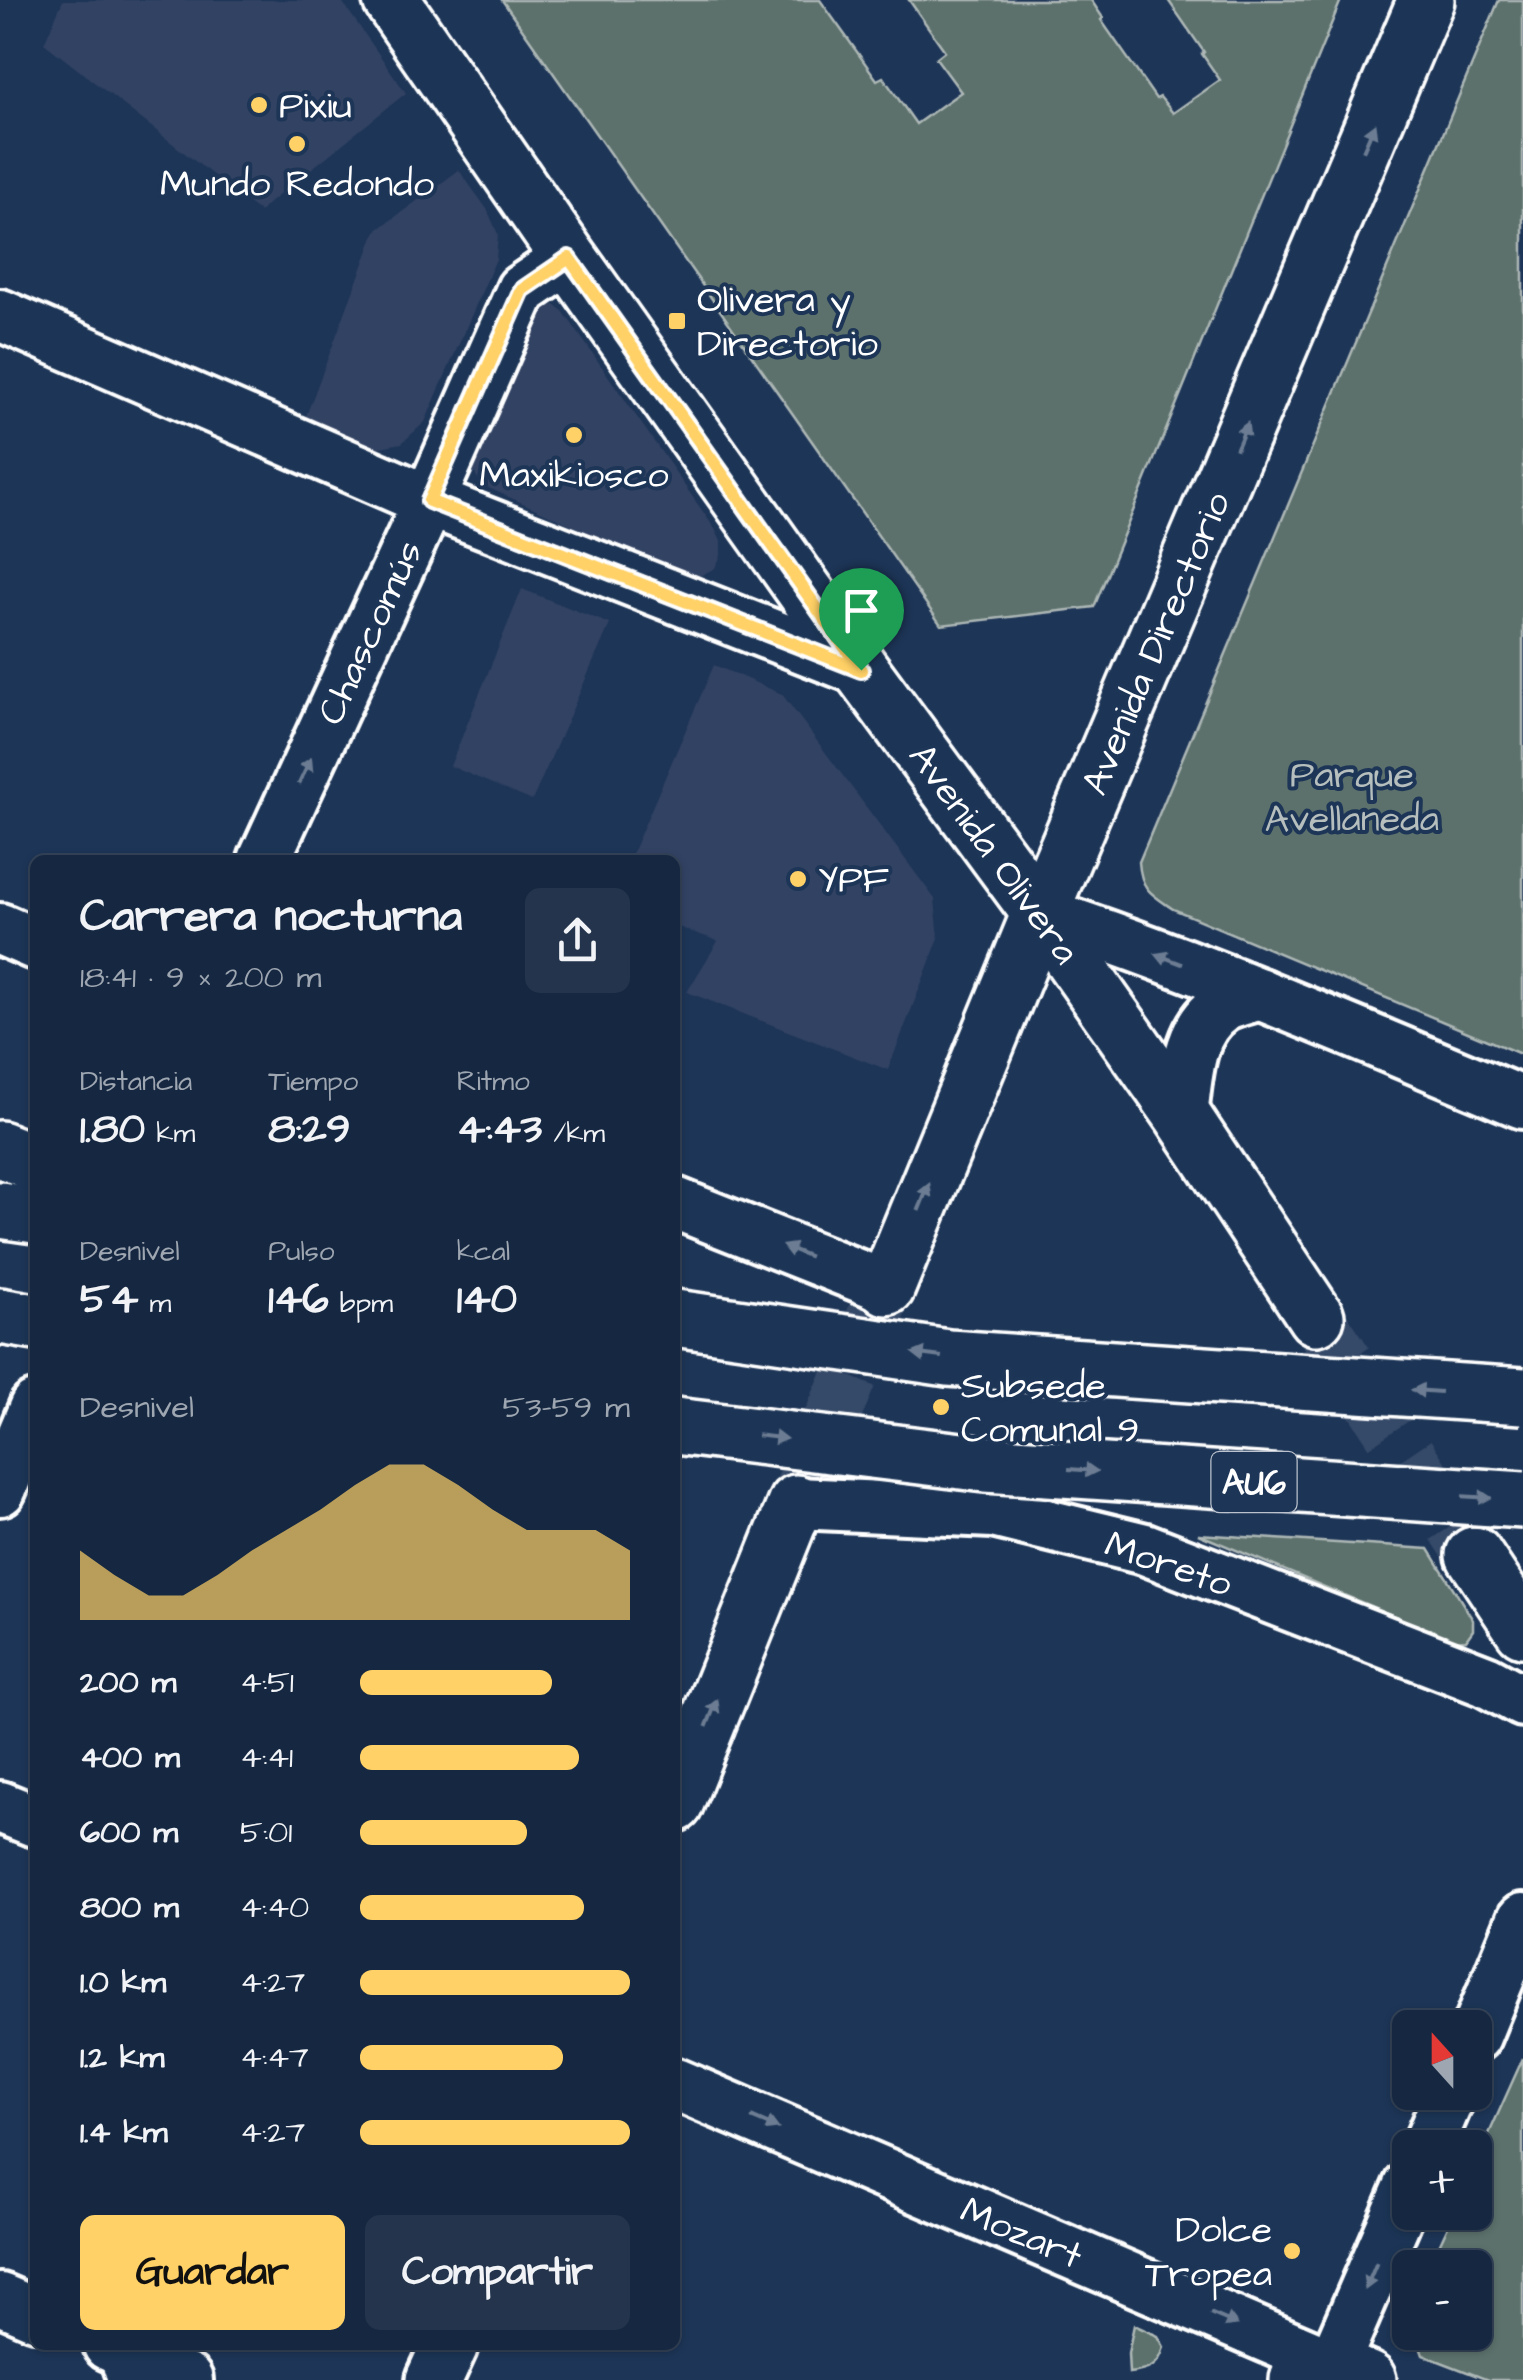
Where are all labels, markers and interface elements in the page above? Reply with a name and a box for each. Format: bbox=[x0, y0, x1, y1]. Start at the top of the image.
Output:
place label: Pixiu bbox=[279, 81, 352, 133]
marker: Pixiu bbox=[248, 94, 270, 116]
one-way arrow bbox=[1361, 122, 1377, 152]
marker: Mundo Redondo bbox=[286, 133, 308, 155]
place label: Mundo Redondo bbox=[160, 159, 434, 211]
place label: Olivera y Directorio bbox=[697, 275, 878, 371]
marker: Olivera y Directorio bbox=[666, 310, 688, 332]
one-way arrow bbox=[1234, 422, 1250, 451]
marker: Maxikiosco bbox=[563, 424, 585, 446]
place label: Maxikiosco bbox=[479, 450, 669, 502]
street label: Avenida Directorio bbox=[1070, 484, 1244, 803]
street label: Chascomús bbox=[306, 532, 436, 733]
pin bbox=[819, 568, 904, 671]
icon: arrive bbox=[834, 583, 889, 638]
street label: Avenida Olivera bbox=[896, 733, 1091, 975]
park label: Parque Avellaneda bbox=[1265, 750, 1439, 846]
one-way arrow bbox=[297, 756, 313, 786]
place label: YPF bbox=[818, 855, 889, 907]
marker: YPF bbox=[787, 868, 809, 890]
text: Carrera nocturna bbox=[80, 886, 462, 948]
button: share bbox=[525, 888, 630, 993]
one-way arrow bbox=[1153, 950, 1183, 966]
text: 18:41 · 9 × 200 m bbox=[80, 955, 322, 1000]
text: Distancia bbox=[80, 1062, 192, 1101]
text: Tiempo bbox=[268, 1062, 358, 1101]
text: Ritmo bbox=[457, 1062, 530, 1101]
text: 1.80 bbox=[80, 1101, 145, 1159]
text: 8:29 bbox=[268, 1101, 351, 1159]
text: 4:43 bbox=[457, 1101, 542, 1159]
text: km bbox=[145, 1114, 195, 1153]
text: /km bbox=[542, 1114, 605, 1153]
one-way arrow bbox=[917, 1181, 933, 1211]
text: Desnivel bbox=[80, 1232, 180, 1271]
text: Pulso bbox=[268, 1232, 335, 1271]
text: kcal bbox=[457, 1232, 510, 1271]
one-way arrow bbox=[781, 1242, 811, 1258]
text: 54 bbox=[80, 1271, 138, 1329]
text: 146 bbox=[268, 1271, 329, 1329]
text: 140 bbox=[457, 1271, 517, 1329]
text: m bbox=[138, 1284, 171, 1323]
text: bpm bbox=[329, 1284, 393, 1323]
one-way arrow bbox=[911, 1346, 942, 1362]
place label: Subsede Comunal 9 bbox=[961, 1361, 1139, 1457]
one-way arrow bbox=[1409, 1383, 1441, 1399]
text: Desnivel bbox=[80, 1385, 194, 1430]
text: 53–59 m bbox=[503, 1385, 630, 1430]
marker: Subsede Comunal 9 bbox=[930, 1396, 952, 1418]
one-way arrow bbox=[756, 1430, 788, 1446]
road number: AU6 bbox=[1212, 1452, 1296, 1512]
one-way arrow bbox=[1068, 1463, 1100, 1479]
one-way arrow bbox=[1462, 1489, 1494, 1505]
street label: Moreto bbox=[1098, 1519, 1239, 1611]
text: 200 m bbox=[80, 1660, 176, 1705]
text: 4:51 bbox=[240, 1660, 294, 1705]
one-way arrow bbox=[704, 1698, 720, 1728]
text: 400 m bbox=[80, 1735, 180, 1780]
text: 4:41 bbox=[240, 1735, 293, 1780]
text: 600 m bbox=[80, 1810, 178, 1855]
text: 5:01 bbox=[240, 1810, 292, 1855]
text: 800 m bbox=[80, 1885, 179, 1930]
text: 4:40 bbox=[240, 1885, 309, 1930]
text: 1.0 km bbox=[80, 1960, 166, 2005]
text: 4:27 bbox=[240, 1960, 305, 2005]
north arrow bbox=[1392, 2010, 1492, 2110]
map controls bbox=[1392, 2010, 1492, 2350]
text: 1.2 km bbox=[80, 2035, 164, 2080]
text: 4:47 bbox=[240, 2035, 309, 2080]
text: 1.4 km bbox=[80, 2110, 168, 2155]
text: 4:27 bbox=[240, 2110, 305, 2155]
one-way arrow bbox=[750, 2115, 780, 2131]
button: + bbox=[1392, 2130, 1492, 2230]
street label: Mozart bbox=[952, 2185, 1090, 2283]
place label: Dolce Tropea bbox=[1145, 2205, 1272, 2301]
button: Guardar bbox=[80, 2215, 345, 2330]
button: Compartir bbox=[365, 2215, 630, 2330]
marker: Dolce Tropea bbox=[1281, 2240, 1303, 2262]
button: − bbox=[1392, 2250, 1492, 2350]
one-way arrow bbox=[1363, 2261, 1379, 2291]
one-way arrow bbox=[1210, 2311, 1239, 2327]

